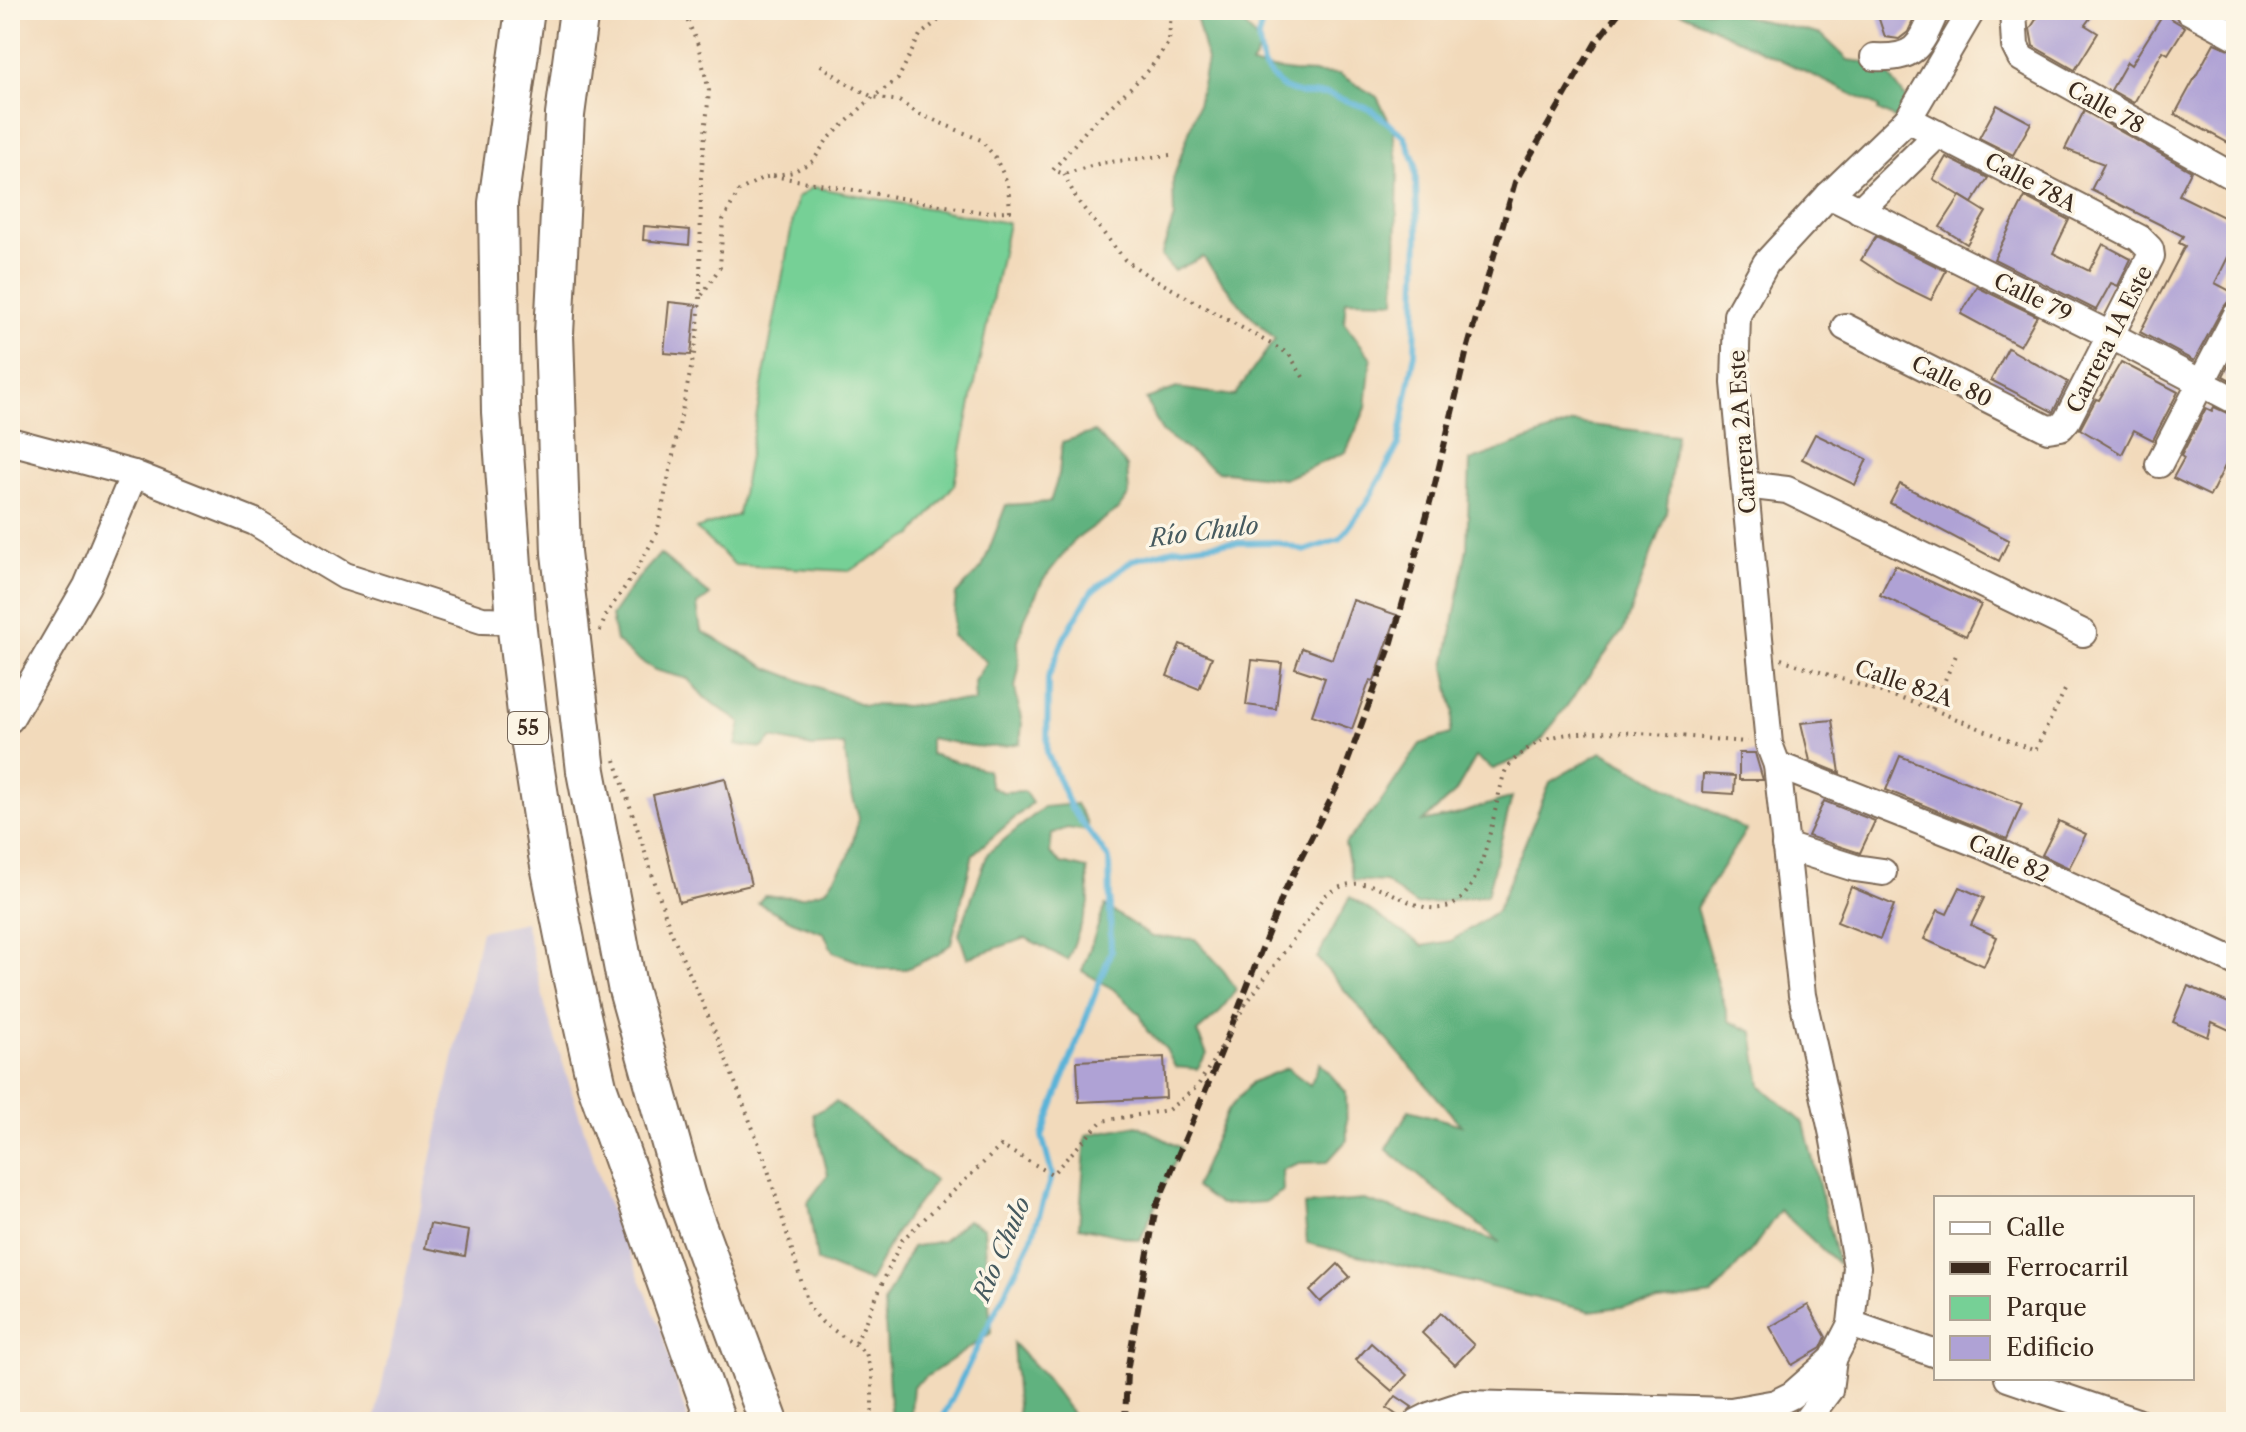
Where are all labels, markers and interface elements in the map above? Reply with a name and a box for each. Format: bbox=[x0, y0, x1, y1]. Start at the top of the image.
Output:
street label: Calle 78 bbox=[2063, 75, 2149, 140]
street label: Calle 78A bbox=[1980, 147, 2082, 218]
street label: Carrera 1A Este bbox=[2061, 261, 2158, 417]
street label: Calle 79 bbox=[1989, 267, 2076, 328]
street label: Carrera 2A Este bbox=[1723, 349, 1762, 515]
street label: Calle 80 bbox=[1907, 350, 1997, 413]
water label: Río Chulo bbox=[1146, 510, 1260, 553]
street label: Calle 82A bbox=[1851, 654, 1957, 713]
road number: 55 bbox=[508, 712, 548, 744]
street label: Calle 82 bbox=[1964, 829, 2053, 888]
water label: Río Chulo bbox=[966, 1193, 1036, 1307]
legend bbox=[1934, 1196, 2194, 1380]
text: Calle bbox=[2006, 1213, 2065, 1242]
text: Ferrocarril bbox=[2006, 1253, 2129, 1282]
text: Parque bbox=[2006, 1293, 2087, 1322]
text: Edificio bbox=[2006, 1333, 2094, 1362]

